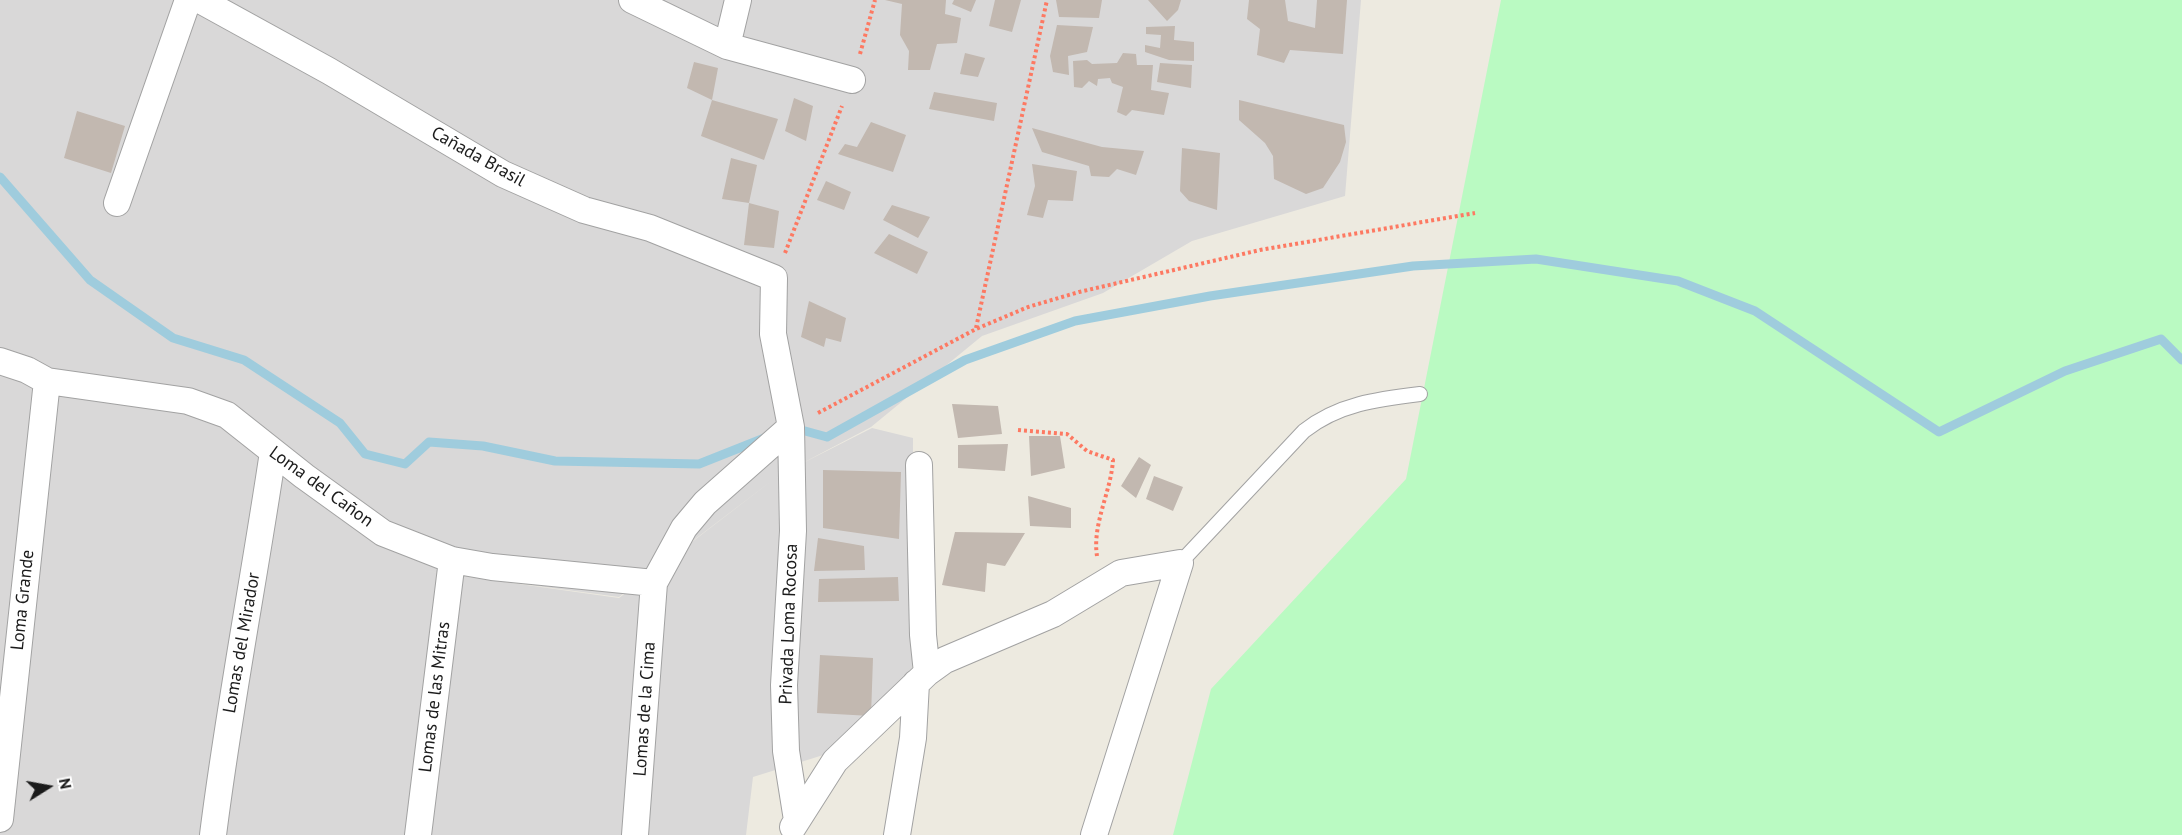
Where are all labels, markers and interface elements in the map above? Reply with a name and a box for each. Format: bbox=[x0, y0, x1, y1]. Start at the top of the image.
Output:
street label: Cañada Brasil bbox=[427, 122, 529, 192]
street label: Loma del Cañon bbox=[265, 442, 377, 532]
street label: Privada Loma Rocosa bbox=[775, 543, 803, 705]
street label: Loma Grande bbox=[7, 549, 39, 651]
street label: Lomas del Mirador bbox=[219, 571, 265, 715]
street label: Lomas de las Mitras bbox=[415, 620, 455, 774]
street label: Lomas de la Cima bbox=[630, 641, 660, 777]
north arrow bbox=[18, 757, 78, 817]
text: N bbox=[55, 776, 76, 791]

